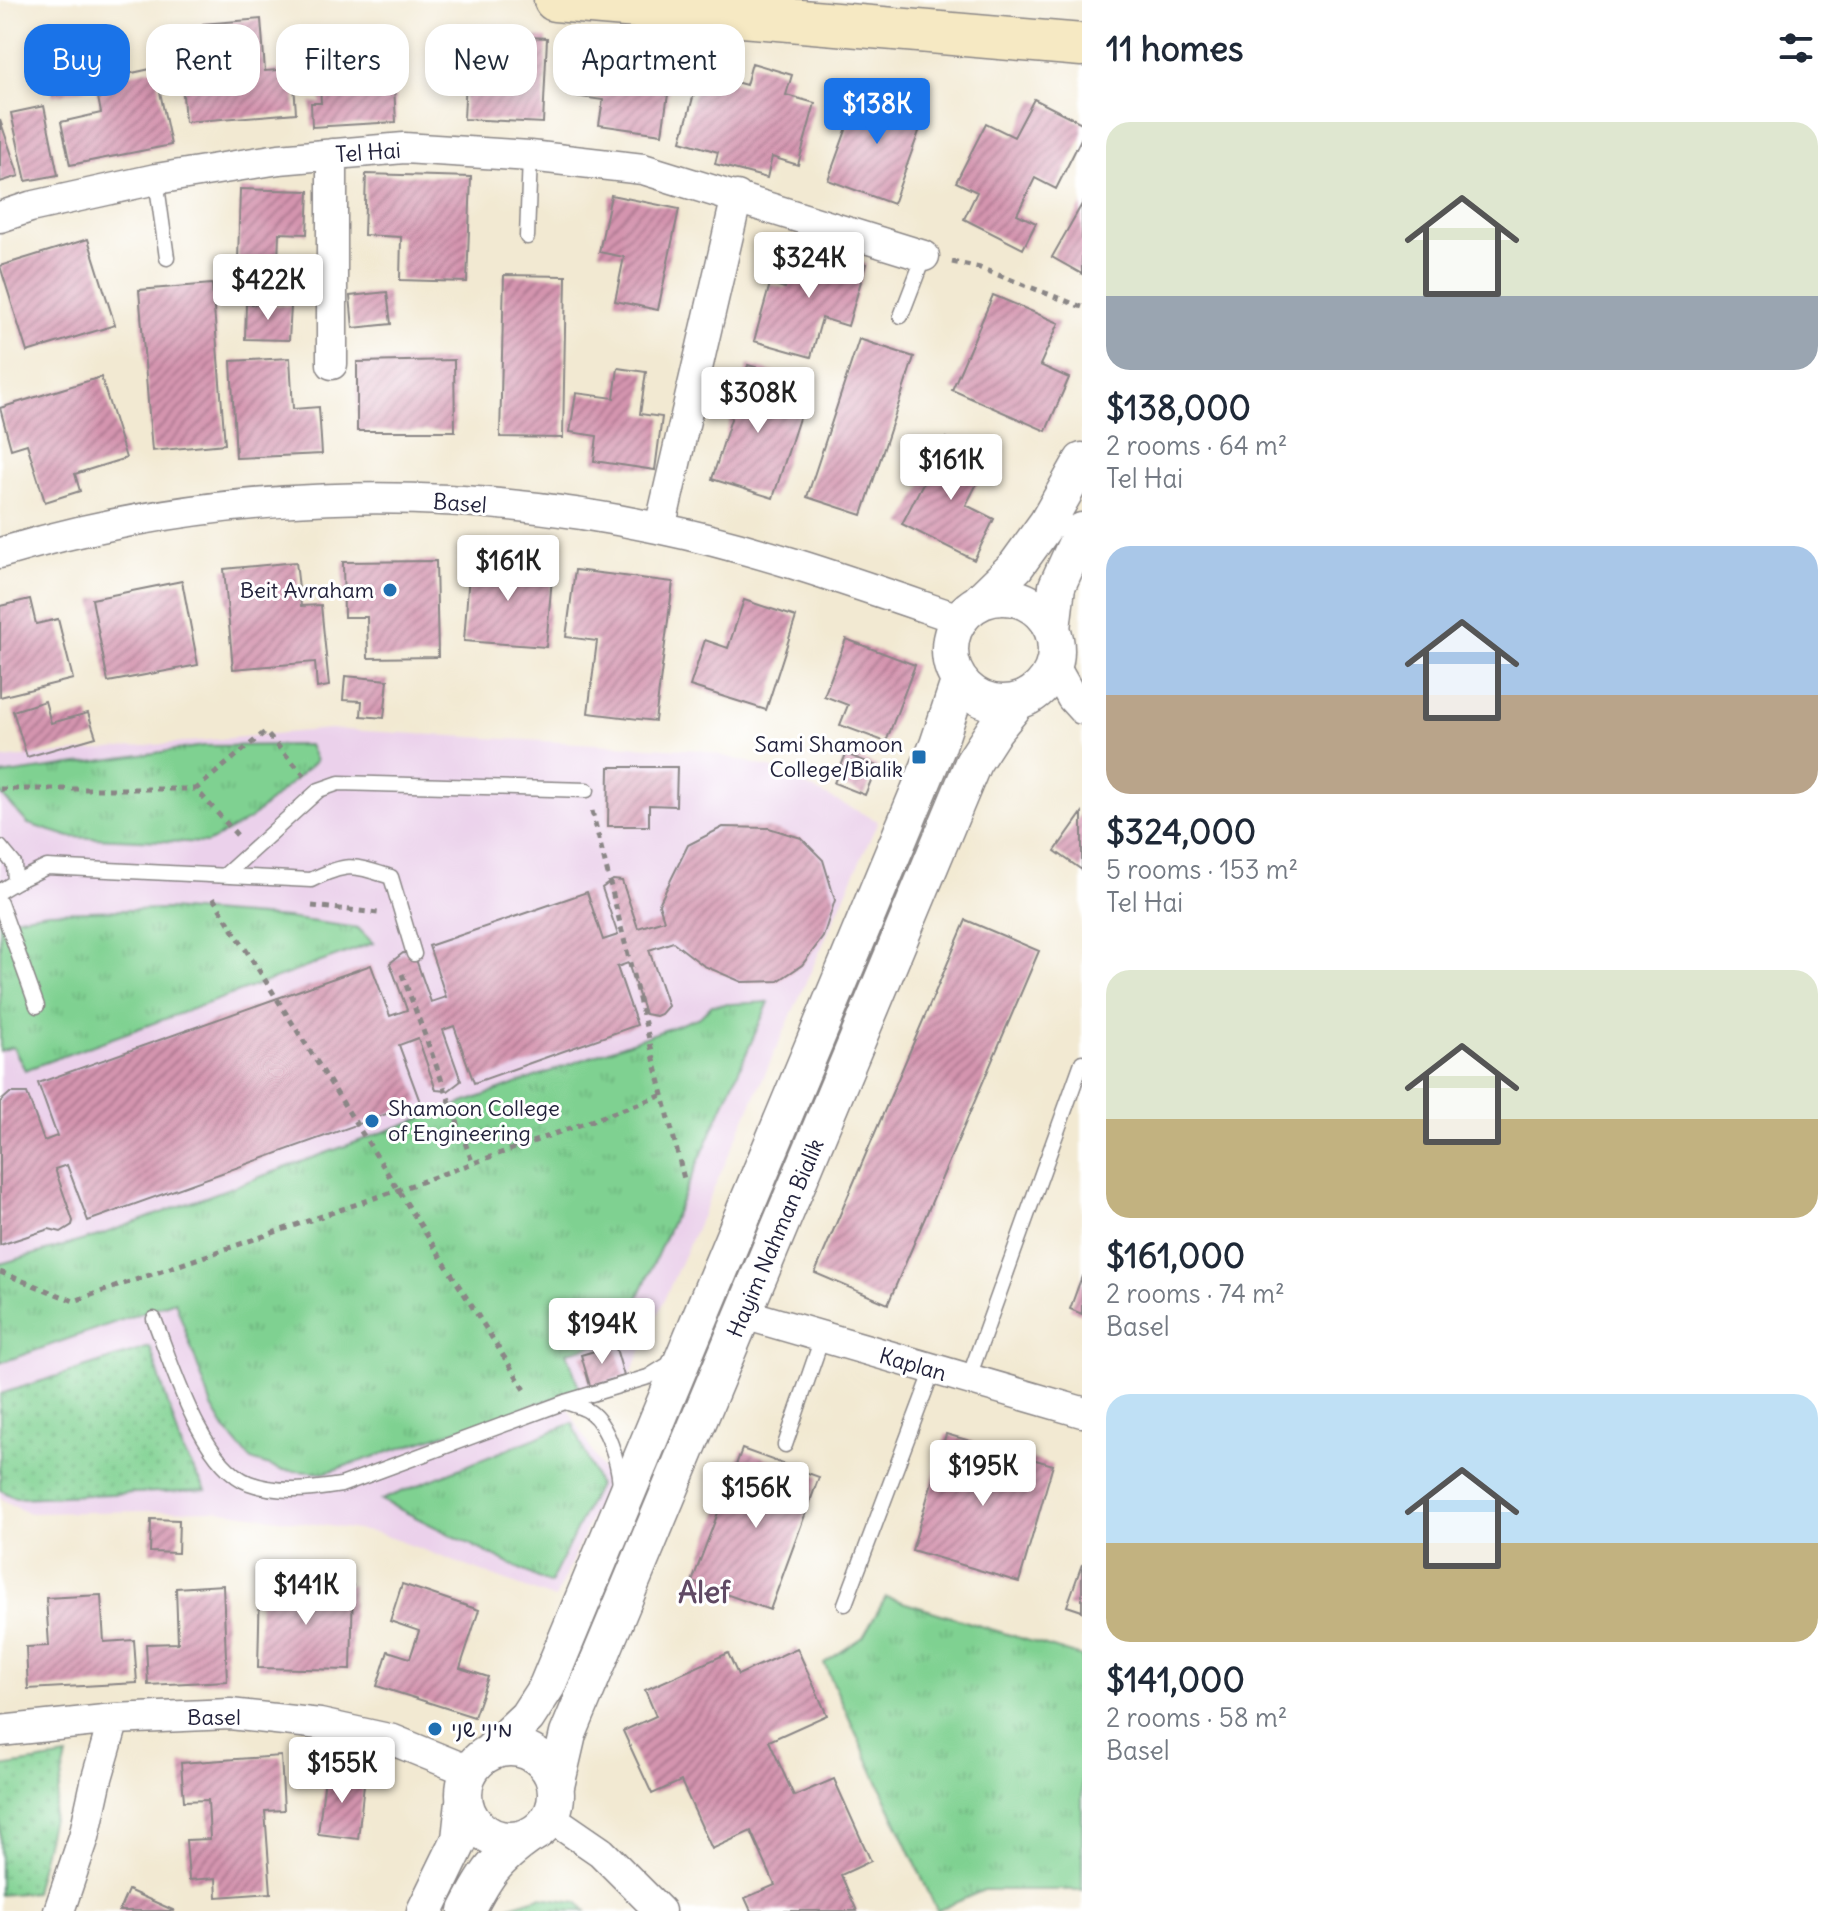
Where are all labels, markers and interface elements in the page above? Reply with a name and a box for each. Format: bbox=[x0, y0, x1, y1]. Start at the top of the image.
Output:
chip: Buy bbox=[24, 24, 130, 96]
chip: Rent bbox=[146, 24, 260, 96]
chip: Filters bbox=[276, 24, 409, 96]
chip: New bbox=[425, 24, 537, 96]
chip: Apartment bbox=[553, 24, 745, 96]
icon: filters bbox=[1774, 26, 1818, 70]
text: 11 homes bbox=[1106, 27, 1243, 70]
pin: $138K bbox=[821, 78, 933, 146]
text: $138K bbox=[842, 87, 912, 120]
street label: Tel Hai bbox=[334, 136, 402, 168]
icon: home bbox=[1390, 174, 1534, 318]
pin: $324K bbox=[753, 232, 865, 300]
text: $324K bbox=[772, 241, 846, 274]
pin: $422K bbox=[212, 254, 324, 322]
text: $422K bbox=[231, 263, 305, 296]
pin: $308K bbox=[702, 367, 814, 435]
text: $308K bbox=[719, 376, 797, 409]
text: $138,000 bbox=[1106, 386, 1251, 429]
text: 2 rooms · 64 m² bbox=[1106, 429, 1288, 462]
pin: $161K bbox=[895, 434, 1007, 502]
text: $161K bbox=[918, 443, 984, 476]
text: Tel Hai bbox=[1106, 462, 1183, 495]
street label: Basel bbox=[432, 487, 488, 519]
pin: $161K bbox=[452, 535, 564, 603]
text: $161K bbox=[475, 544, 541, 577]
place label: Beit Avraham bbox=[240, 576, 374, 604]
marker: Beit Avraham bbox=[381, 581, 399, 599]
icon: home bbox=[1390, 598, 1534, 742]
place label: Sami Shamoon College/Bialik bbox=[754, 730, 903, 783]
marker: Sami Shamoon College/Bialik bbox=[910, 748, 928, 766]
text: $324,000 bbox=[1106, 810, 1256, 853]
text: 5 rooms · 153 m² bbox=[1106, 853, 1298, 886]
text: Tel Hai bbox=[1106, 886, 1183, 919]
icon: home bbox=[1390, 1022, 1534, 1166]
place label: Shamoon College of Engineering bbox=[388, 1094, 560, 1147]
marker: Shamoon College of Engineering bbox=[363, 1112, 381, 1130]
street label: Hayim Nahman Bialik bbox=[720, 1134, 830, 1342]
text: $161,000 bbox=[1106, 1234, 1245, 1277]
text: 2 rooms · 74 m² bbox=[1106, 1277, 1285, 1310]
pin: $194K bbox=[546, 1298, 658, 1366]
text: $194K bbox=[567, 1307, 637, 1340]
text: Basel bbox=[1106, 1310, 1170, 1343]
street label: Kaplan bbox=[876, 1341, 950, 1387]
pin: $195K bbox=[927, 1440, 1039, 1508]
icon: home bbox=[1390, 1446, 1534, 1590]
text: $195K bbox=[948, 1449, 1018, 1482]
pin: $156K bbox=[700, 1462, 812, 1530]
text: $156K bbox=[721, 1471, 791, 1504]
pin: $141K bbox=[250, 1559, 362, 1627]
text: $141K bbox=[273, 1568, 339, 1601]
district label: Alef bbox=[678, 1573, 731, 1611]
text: $141,000 bbox=[1106, 1658, 1245, 1701]
text: 2 rooms · 58 m² bbox=[1106, 1701, 1287, 1734]
street label: Basel bbox=[187, 1703, 241, 1731]
place label: מיני שני bbox=[451, 1715, 513, 1743]
marker: מיני שני bbox=[426, 1720, 444, 1738]
text: Basel bbox=[1106, 1734, 1170, 1767]
pin: $155K bbox=[286, 1737, 398, 1805]
text: $155K bbox=[307, 1746, 377, 1779]

